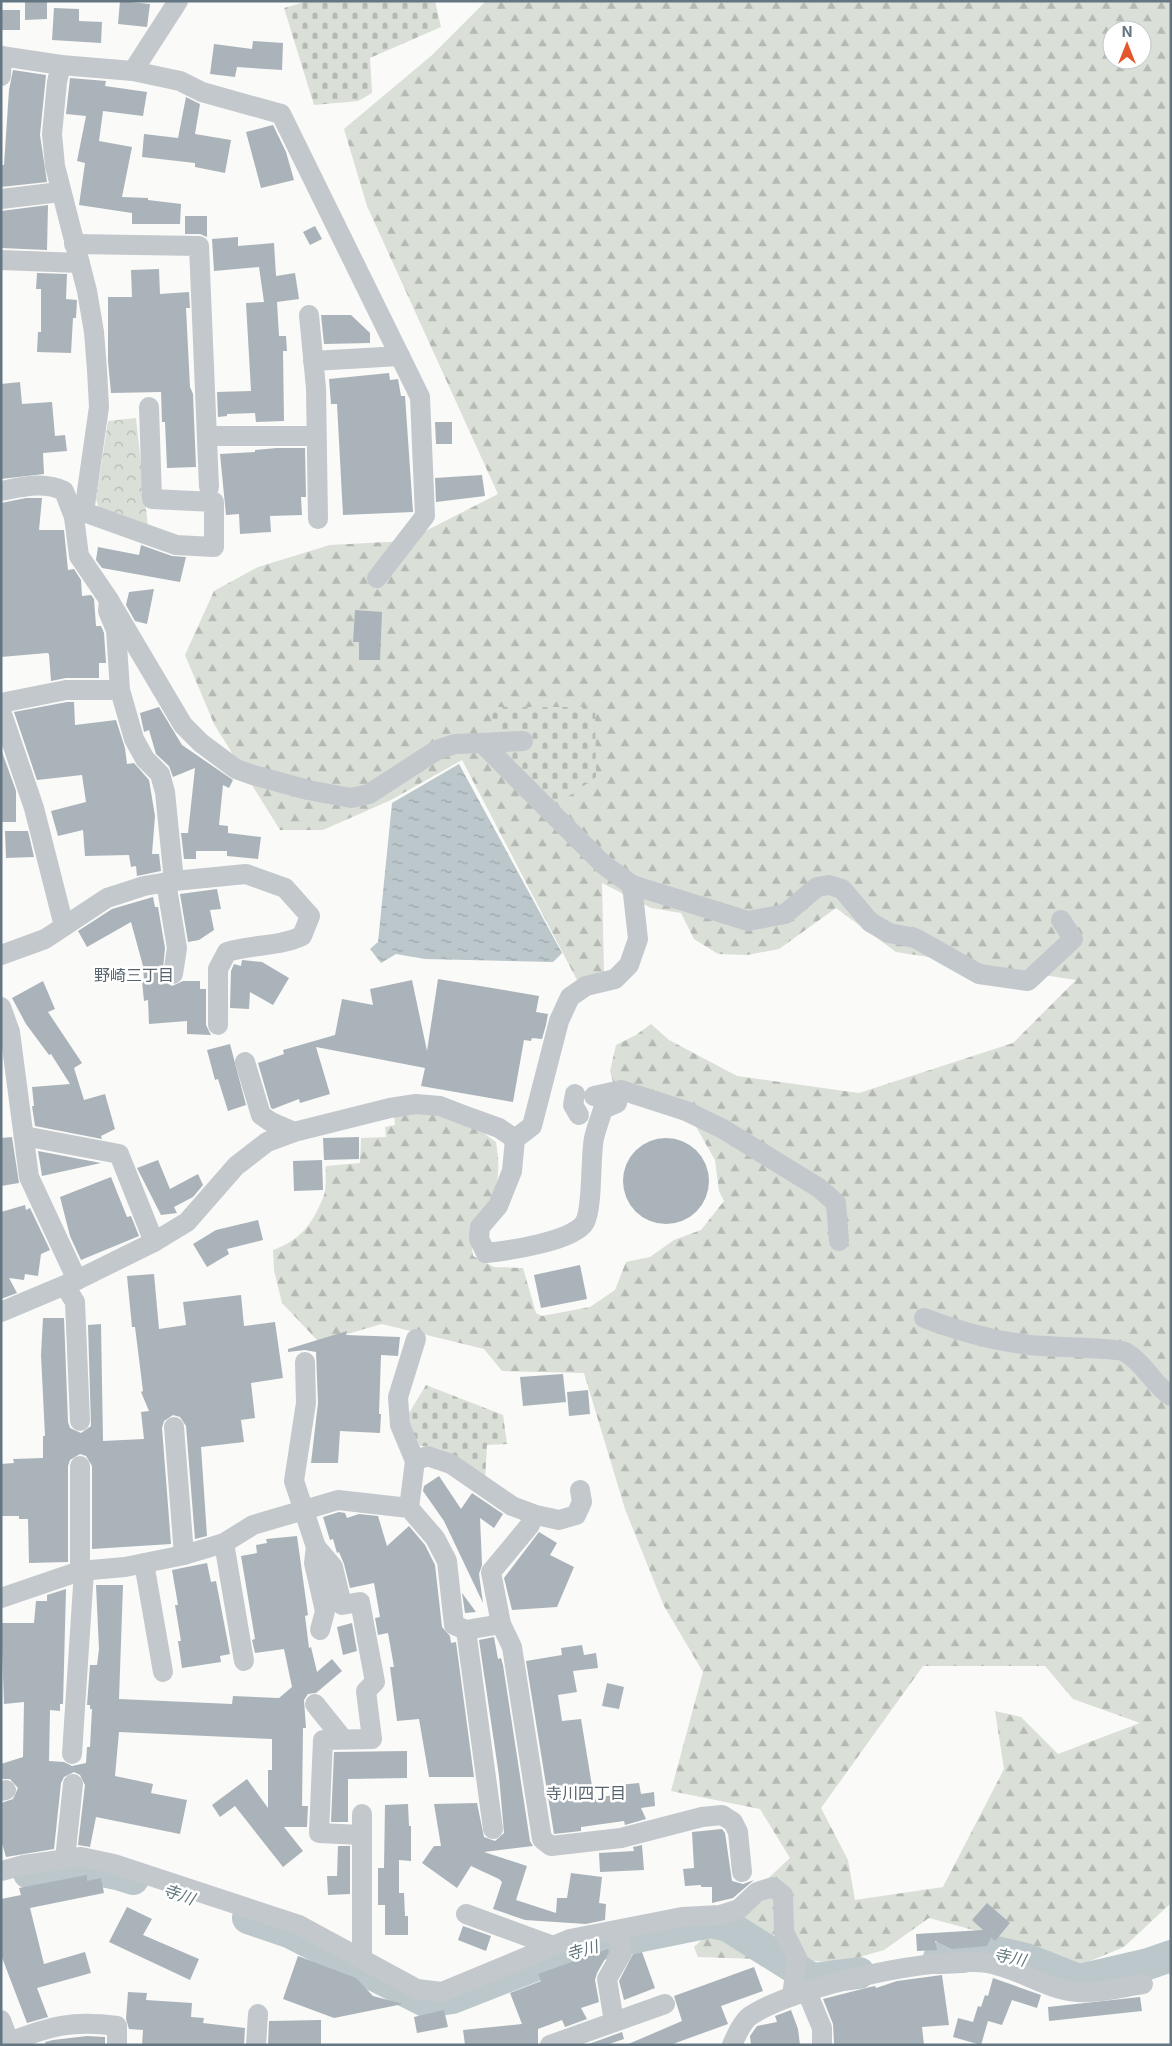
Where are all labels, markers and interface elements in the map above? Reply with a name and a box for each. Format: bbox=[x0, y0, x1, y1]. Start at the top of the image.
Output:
north arrow bbox=[1102, 20, 1152, 70]
text: N bbox=[1122, 23, 1132, 40]
district label: 野崎三丁目 bbox=[94, 965, 174, 985]
district label: 寺川四丁目 bbox=[546, 1783, 626, 1803]
water label: 寺川 bbox=[161, 1879, 199, 1909]
water label: 寺川 bbox=[564, 1935, 602, 1964]
water label: 寺川 bbox=[992, 1944, 1030, 1971]

